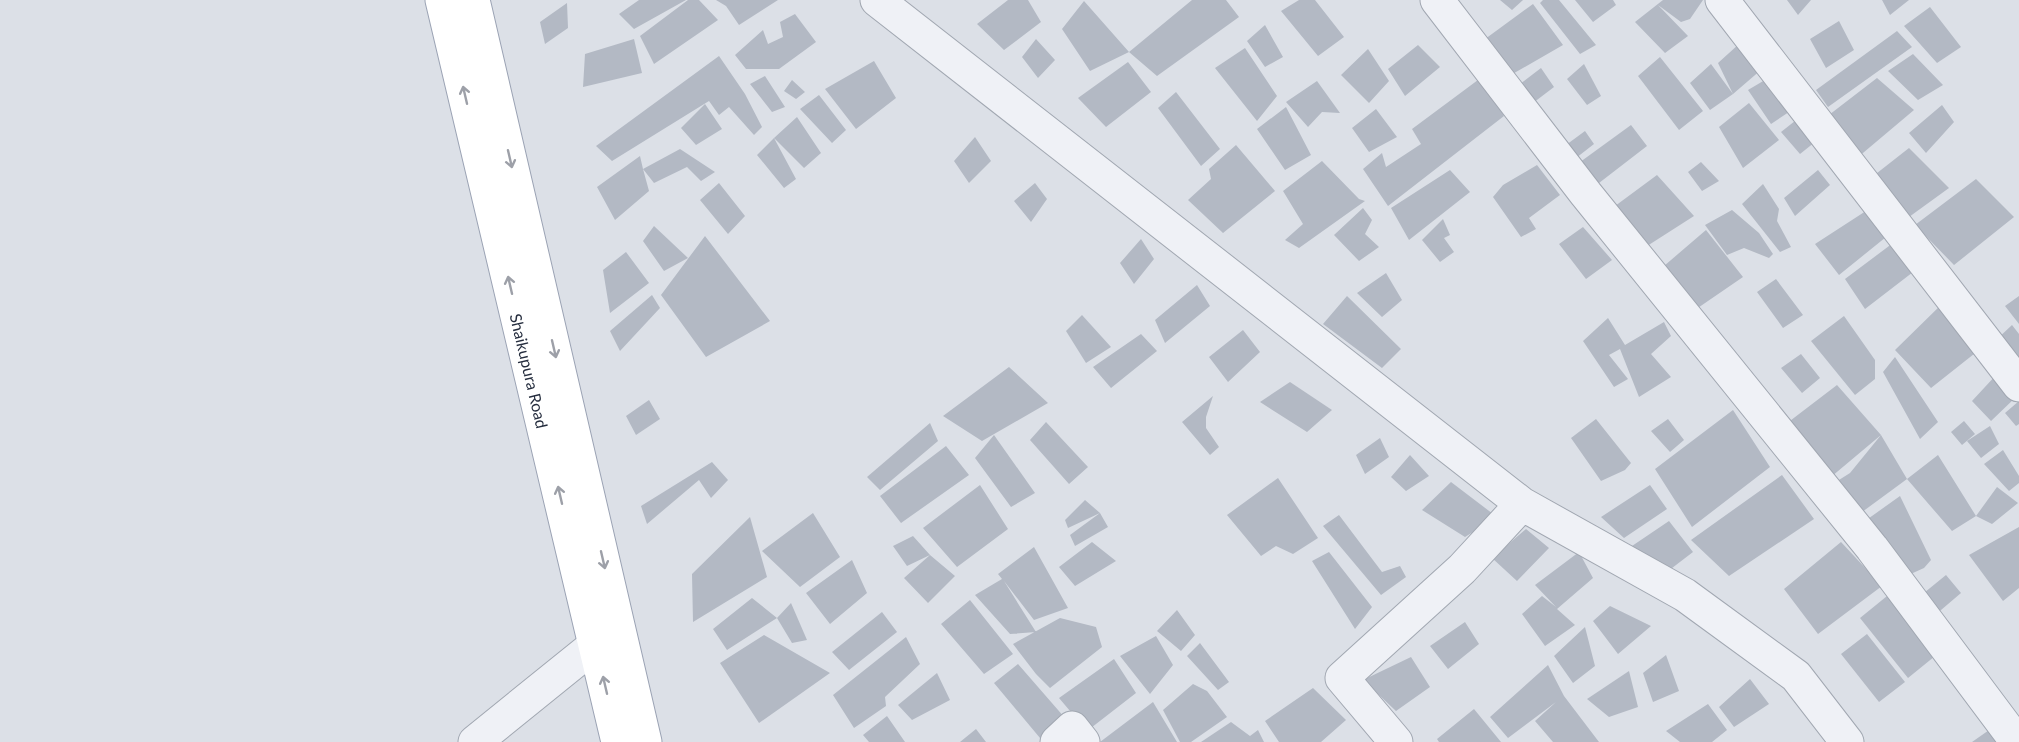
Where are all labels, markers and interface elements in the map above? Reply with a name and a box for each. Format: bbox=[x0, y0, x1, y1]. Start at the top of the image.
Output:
one-way arrow bbox=[459, 86, 470, 106]
one-way arrow bbox=[504, 149, 516, 168]
one-way arrow bbox=[504, 276, 515, 295]
street label: Shaikupura Road bbox=[507, 311, 553, 430]
one-way arrow bbox=[548, 339, 560, 358]
one-way arrow bbox=[553, 486, 565, 505]
one-way arrow bbox=[597, 550, 609, 569]
one-way arrow bbox=[598, 676, 610, 695]

